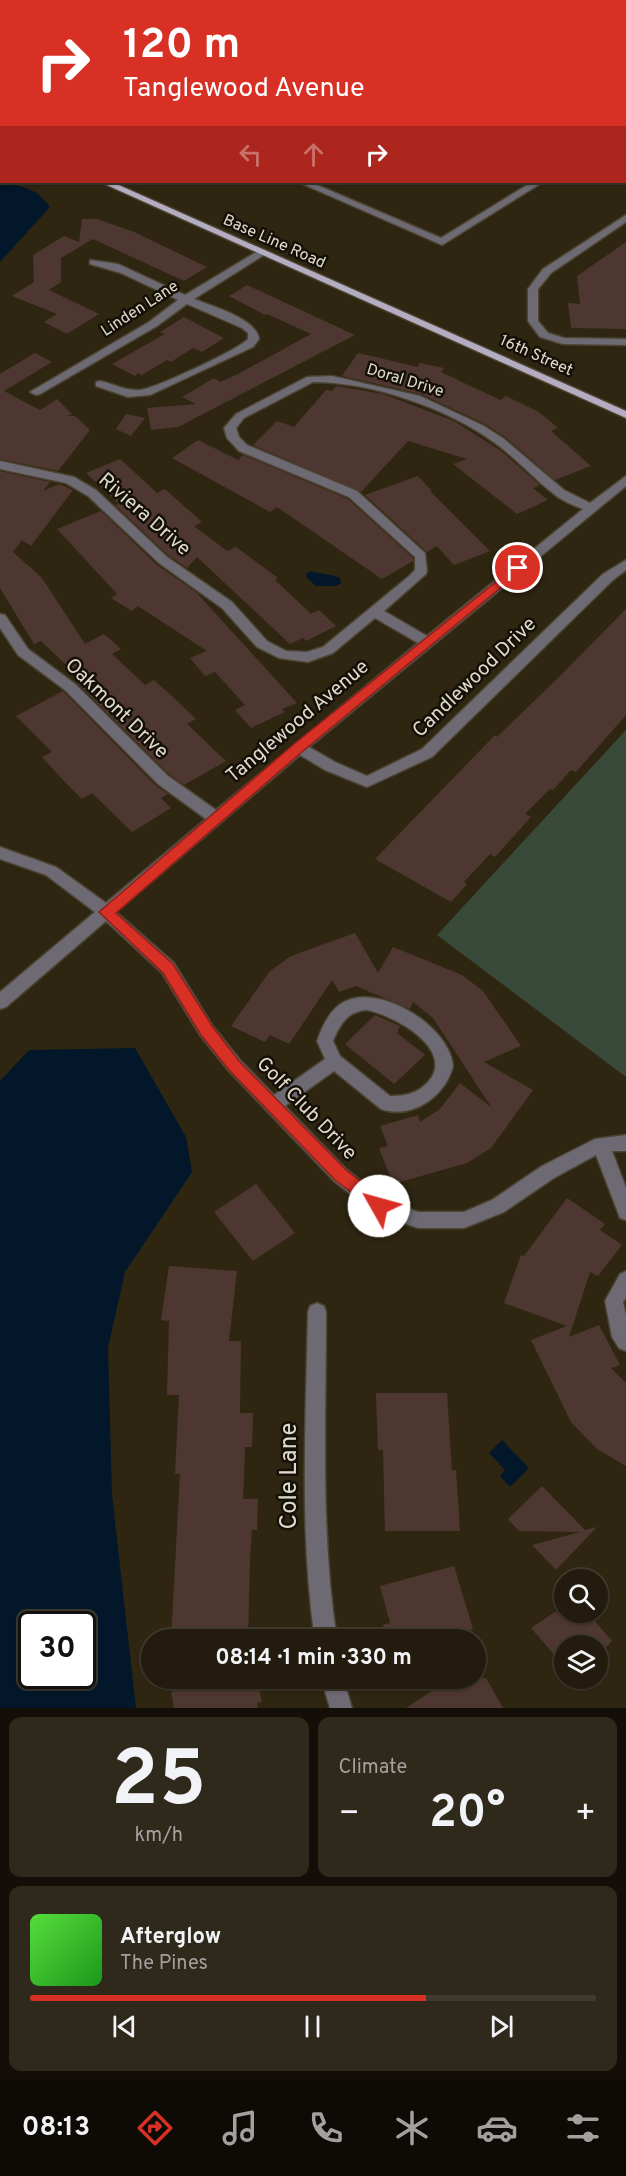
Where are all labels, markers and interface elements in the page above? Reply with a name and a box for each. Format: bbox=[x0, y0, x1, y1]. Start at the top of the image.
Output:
text: 120 m bbox=[123, 20, 240, 73]
icon: right bbox=[24, 24, 102, 102]
text: Tanglewood Avenue bbox=[123, 72, 364, 106]
icon: left bbox=[234, 138, 267, 171]
icon: ahead bbox=[297, 138, 330, 171]
icon: right bbox=[360, 138, 393, 171]
street label: Base Line Road bbox=[219, 210, 329, 274]
street label: Linden Lane bbox=[98, 277, 182, 341]
street label: 16th Street bbox=[496, 331, 576, 381]
street label: Doral Drive bbox=[364, 360, 446, 402]
street label: Riviera Drive bbox=[92, 468, 196, 562]
pin bbox=[492, 542, 543, 593]
icon: arrive bbox=[501, 551, 534, 584]
street label: Candlewood Drive bbox=[407, 612, 543, 744]
street label: Oakmont Drive bbox=[59, 653, 173, 765]
street label: Tanglewood Avenue bbox=[221, 655, 375, 789]
street label: Golf Club Drive bbox=[250, 1052, 362, 1166]
position arrow bbox=[347, 1174, 411, 1238]
street label: Cole Lane bbox=[275, 1422, 305, 1530]
map controls bbox=[554, 1569, 608, 1689]
button: search bbox=[554, 1569, 608, 1623]
speed limit sign: 30 bbox=[18, 1611, 96, 1689]
button: layers bbox=[554, 1635, 608, 1689]
text: 08:14 · 1 min · 330 m bbox=[215, 1645, 412, 1672]
text: 25 bbox=[111, 1734, 206, 1833]
text: Climate bbox=[339, 1755, 407, 1781]
text: 20° bbox=[429, 1786, 505, 1843]
text: − bbox=[339, 1794, 360, 1836]
text: + bbox=[575, 1794, 596, 1836]
text: km/h bbox=[134, 1823, 183, 1849]
text: Afterglow bbox=[120, 1924, 221, 1951]
text: The Pines bbox=[120, 1951, 208, 1977]
icon: previous bbox=[108, 2010, 141, 2043]
icon: pause bbox=[296, 2010, 329, 2043]
icon: next bbox=[485, 2010, 518, 2043]
icon: directions bbox=[134, 2107, 176, 2149]
icon: music bbox=[219, 2107, 261, 2149]
icon: phone bbox=[305, 2107, 347, 2149]
icon: climate bbox=[391, 2107, 433, 2149]
icon: car bbox=[476, 2107, 518, 2149]
icon: filters bbox=[562, 2107, 604, 2149]
text: 08:13 bbox=[22, 2111, 90, 2145]

